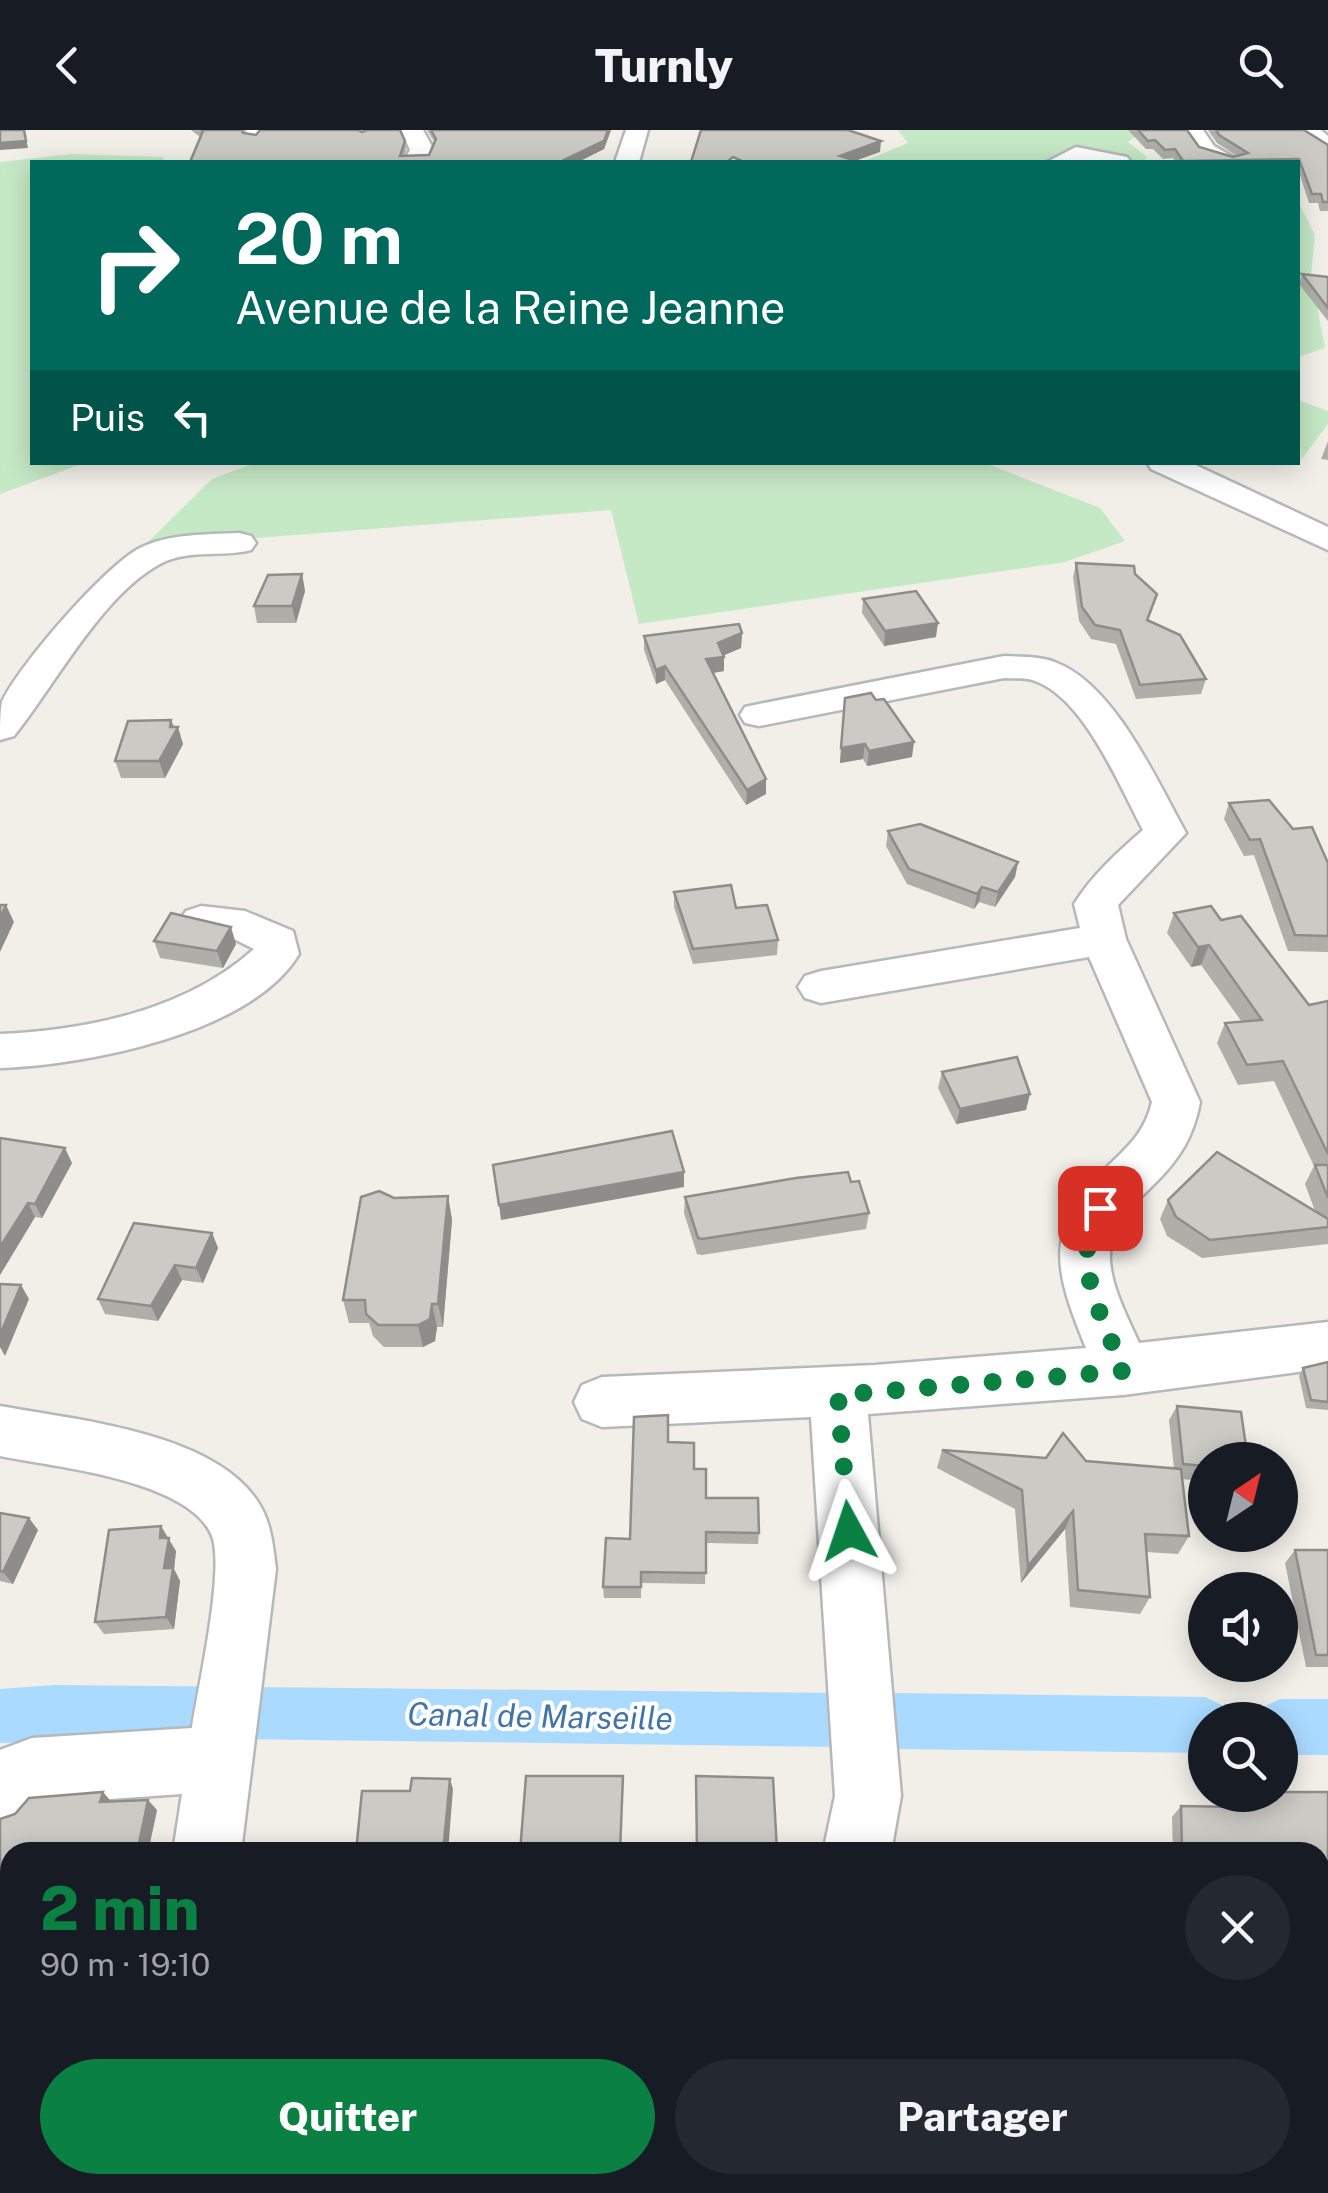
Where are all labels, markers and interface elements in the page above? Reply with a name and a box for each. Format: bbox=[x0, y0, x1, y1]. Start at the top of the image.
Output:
icon: back bbox=[40, 38, 95, 93]
icon: search bbox=[1233, 38, 1288, 93]
text: Turnly bbox=[595, 39, 733, 92]
text: 20 m bbox=[235, 197, 403, 280]
icon: right bbox=[70, 200, 200, 330]
text: Avenue de la Reine Jeanne bbox=[235, 281, 786, 334]
icon: left bbox=[165, 390, 220, 445]
text: Puis bbox=[70, 395, 145, 440]
pin bbox=[1058, 1166, 1143, 1251]
icon: arrive bbox=[1073, 1181, 1128, 1236]
north arrow bbox=[1188, 1442, 1298, 1552]
map controls bbox=[1188, 1442, 1298, 1812]
position arrow bbox=[797, 1479, 901, 1583]
button: sound bbox=[1188, 1572, 1298, 1682]
water label: Canal de Marseille bbox=[407, 1695, 673, 1737]
button: search bbox=[1188, 1702, 1298, 1812]
text: 2 min bbox=[40, 1873, 199, 1944]
button: close bbox=[1185, 1875, 1290, 1980]
text: 90 m · 19:10 bbox=[40, 1946, 210, 1983]
button: Quitter bbox=[40, 2059, 655, 2174]
button: Partager bbox=[675, 2059, 1290, 2174]

